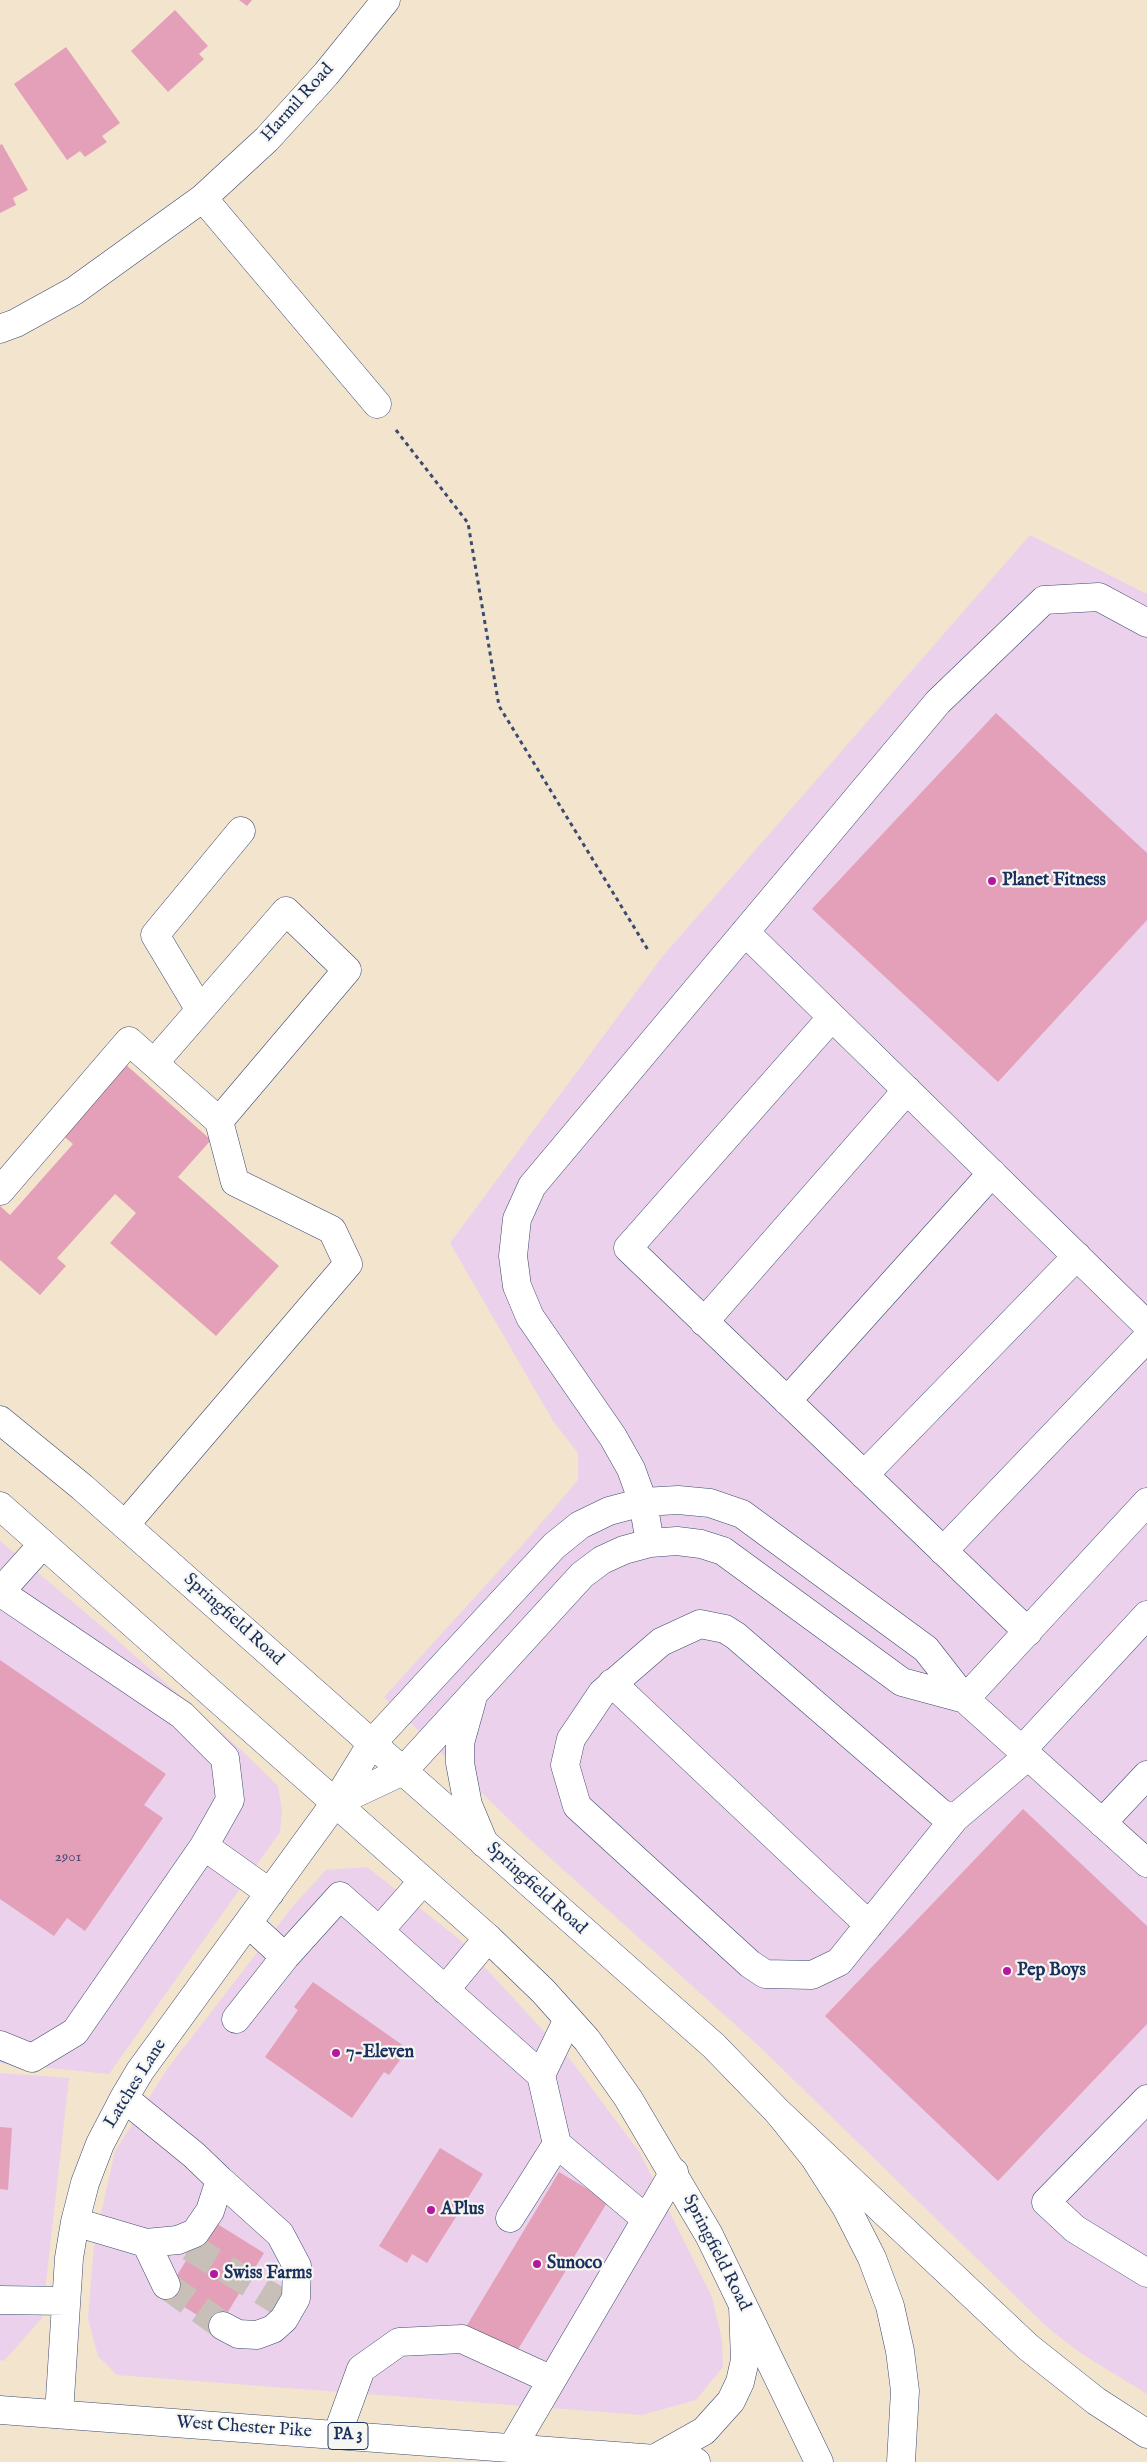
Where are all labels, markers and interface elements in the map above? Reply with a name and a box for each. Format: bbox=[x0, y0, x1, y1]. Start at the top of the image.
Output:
street label: Harmil Road bbox=[257, 59, 339, 147]
place label: Planet Fitness bbox=[1002, 870, 1106, 892]
marker: Planet Fitness bbox=[986, 875, 998, 887]
street label: Springfield Road bbox=[178, 1569, 288, 1671]
street label: Springfield Road bbox=[481, 1838, 591, 1940]
house number: 2901 bbox=[55, 1849, 81, 1867]
place label: Pep Boys bbox=[1017, 1960, 1086, 1982]
marker: Pep Boys bbox=[1001, 1965, 1013, 1977]
street label: Latches Lane bbox=[100, 2035, 172, 2133]
place label: 7-Eleven bbox=[346, 2042, 414, 2064]
marker: 7-Eleven bbox=[330, 2047, 342, 2059]
street label: Springfield Road bbox=[677, 2191, 755, 2315]
place label: APlus bbox=[441, 2199, 484, 2221]
marker: APlus bbox=[425, 2204, 437, 2216]
place label: Sunoco bbox=[547, 2253, 602, 2275]
marker: Sunoco bbox=[531, 2258, 543, 2270]
place label: Swiss Farms bbox=[224, 2263, 312, 2285]
marker: Swiss Farms bbox=[208, 2268, 220, 2280]
street label: West Chester Pike bbox=[175, 2412, 313, 2444]
road number: PA 3 bbox=[328, 2422, 368, 2450]

